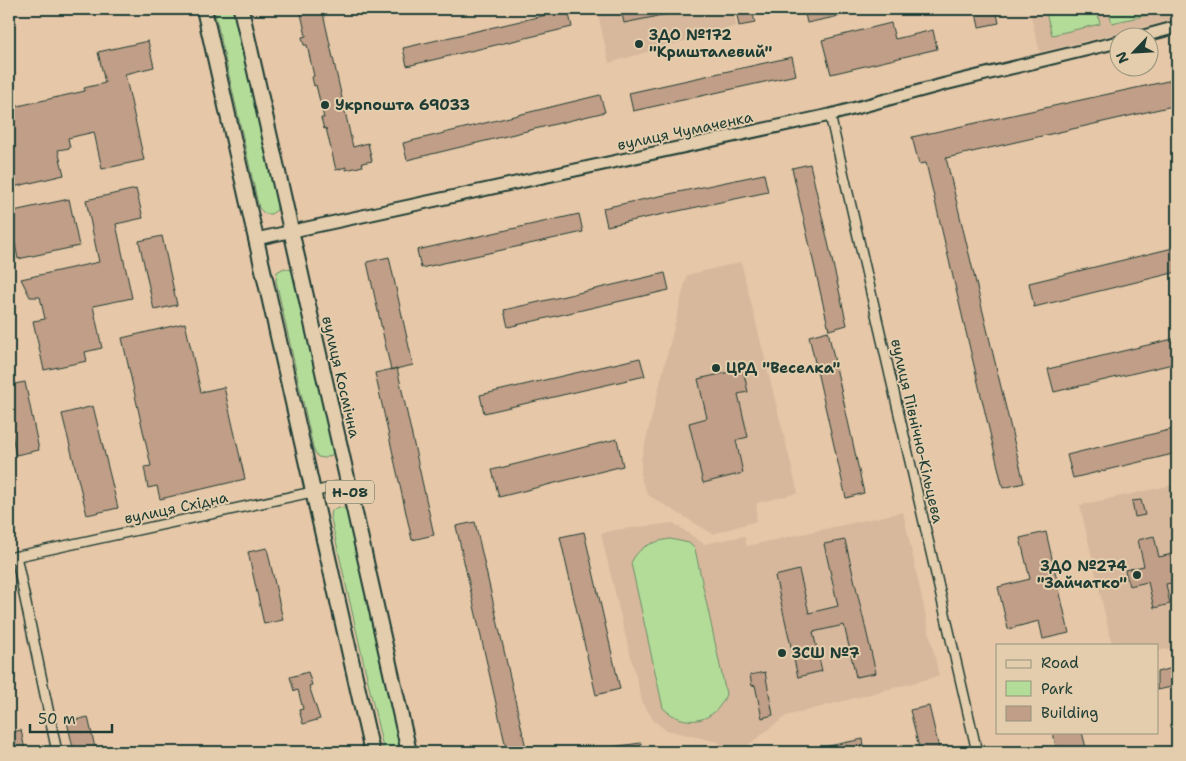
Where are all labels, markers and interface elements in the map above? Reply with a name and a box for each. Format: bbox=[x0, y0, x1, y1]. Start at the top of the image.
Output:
place label: ЗДО №172 "Кришталевий" bbox=[649, 25, 773, 62]
north arrow bbox=[1108, 28, 1158, 78]
marker: ЗДО №172 "Кришталевий" bbox=[633, 38, 645, 50]
text: N bbox=[1112, 49, 1133, 66]
place label: Укрпошта 69033 bbox=[335, 95, 470, 115]
marker: Укрпошта 69033 bbox=[319, 99, 331, 111]
street label: вулиця Чумаченка bbox=[615, 107, 755, 155]
street label: вулиця Космічна bbox=[317, 314, 365, 441]
street label: вулиця Північно-Кільцева bbox=[886, 337, 948, 526]
place label: ЦРД "Веселка" bbox=[726, 358, 840, 378]
marker: ЦРД "Веселка" bbox=[710, 362, 722, 374]
road number: Н-08 bbox=[326, 481, 374, 504]
street label: вулиця Східна bbox=[122, 487, 230, 529]
place label: ЗДО №274 "Зайчатко" bbox=[1037, 556, 1127, 593]
marker: ЗДО №274 "Зайчатко" bbox=[1131, 569, 1143, 581]
place label: ЗСШ №7 bbox=[792, 643, 860, 663]
legend bbox=[996, 644, 1158, 734]
marker: ЗСШ №7 bbox=[776, 647, 788, 659]
text: Road bbox=[1041, 653, 1079, 673]
text: Park bbox=[1041, 679, 1073, 699]
scale bar bbox=[30, 701, 112, 733]
text: Building bbox=[1041, 703, 1098, 723]
text: 50 m bbox=[38, 709, 76, 729]

